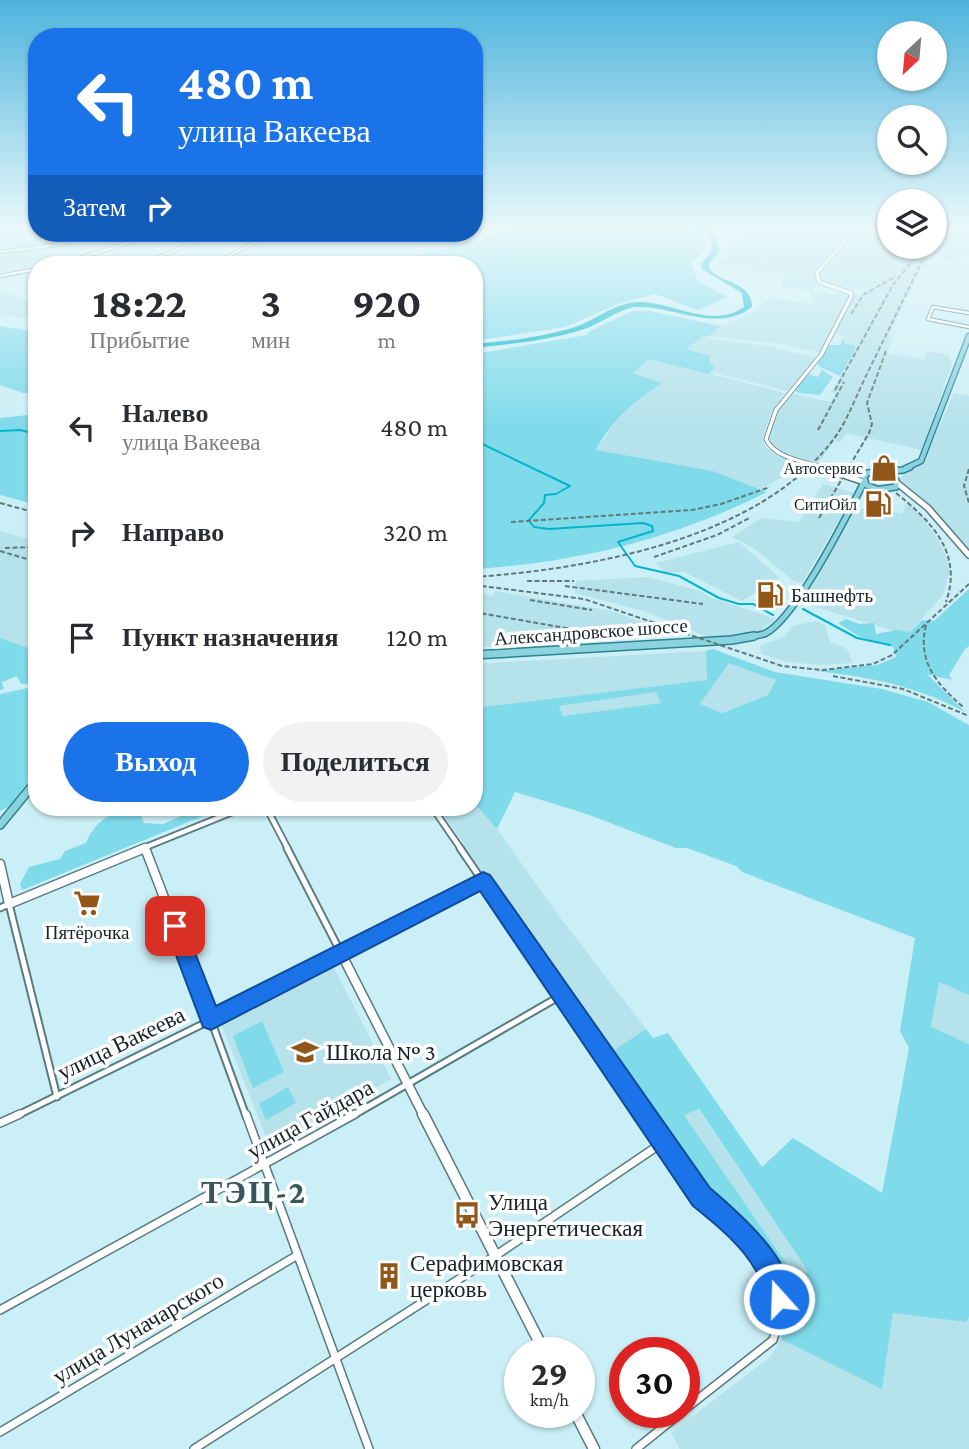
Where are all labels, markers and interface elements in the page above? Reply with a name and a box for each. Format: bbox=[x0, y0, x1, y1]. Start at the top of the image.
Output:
north arrow bbox=[877, 21, 947, 91]
map controls bbox=[877, 21, 947, 259]
text: 480 m bbox=[178, 55, 314, 110]
icon: left bbox=[63, 56, 154, 147]
button: search bbox=[877, 105, 947, 175]
text: улица Вакеева bbox=[178, 113, 371, 149]
icon: right bbox=[140, 189, 178, 227]
button: layers bbox=[877, 189, 947, 259]
text: Затем bbox=[63, 193, 126, 222]
text: 18:22 bbox=[93, 279, 187, 326]
text: 3 bbox=[261, 279, 281, 326]
text: 920 bbox=[352, 279, 421, 326]
text: Прибытие bbox=[90, 327, 190, 353]
text: мин bbox=[251, 327, 290, 353]
text: m bbox=[377, 327, 396, 353]
text: Налево bbox=[122, 399, 208, 428]
icon: left bbox=[63, 409, 101, 447]
text: 480 m bbox=[380, 413, 448, 442]
text: улица Вакеева bbox=[122, 429, 260, 455]
shop icon: Автосервис bbox=[869, 453, 899, 483]
place label: Автосервис bbox=[783, 460, 863, 478]
fuel station icon: СитиОйл bbox=[863, 489, 893, 519]
place label: СитиОйл bbox=[794, 496, 857, 513]
icon: right bbox=[63, 514, 101, 552]
text: Направо bbox=[122, 518, 224, 547]
text: 320 m bbox=[383, 518, 448, 547]
fuel station icon: Башнефть bbox=[755, 580, 785, 610]
place label: Башнефть bbox=[791, 585, 873, 606]
street label: Александровское шоссе bbox=[494, 615, 688, 649]
icon: arrive bbox=[63, 619, 101, 657]
text: Пункт назначения bbox=[122, 623, 339, 652]
text: 120 m bbox=[387, 623, 448, 652]
button: Выход bbox=[63, 722, 249, 802]
button: Поделиться bbox=[263, 722, 448, 802]
supermarket icon: Пятёрочка bbox=[72, 888, 102, 918]
pin bbox=[145, 896, 205, 956]
icon: arrive bbox=[156, 907, 194, 945]
place label: Пятёрочка bbox=[45, 922, 130, 943]
street label: улица Вакеева bbox=[53, 1001, 189, 1085]
school or university icon: Школа № 3 bbox=[290, 1037, 320, 1067]
place label: Школа № 3 bbox=[326, 1039, 436, 1065]
street label: улица Гайдара bbox=[242, 1074, 378, 1164]
district label: ТЭЦ-2 bbox=[201, 1174, 307, 1210]
place label: Улица Энергетическая bbox=[488, 1189, 643, 1241]
bus stop icon: Улица Энергетическая bbox=[452, 1200, 482, 1230]
place label: Серафимовская церковь bbox=[410, 1250, 564, 1302]
building icon: Серафимовская церковь bbox=[374, 1261, 404, 1291]
position arrow bbox=[742, 1262, 816, 1336]
street label: улица Луначарского bbox=[48, 1267, 228, 1389]
speed limit sign: 30 bbox=[609, 1337, 700, 1428]
text: 29 bbox=[531, 1354, 568, 1393]
text: km/h bbox=[530, 1390, 569, 1410]

